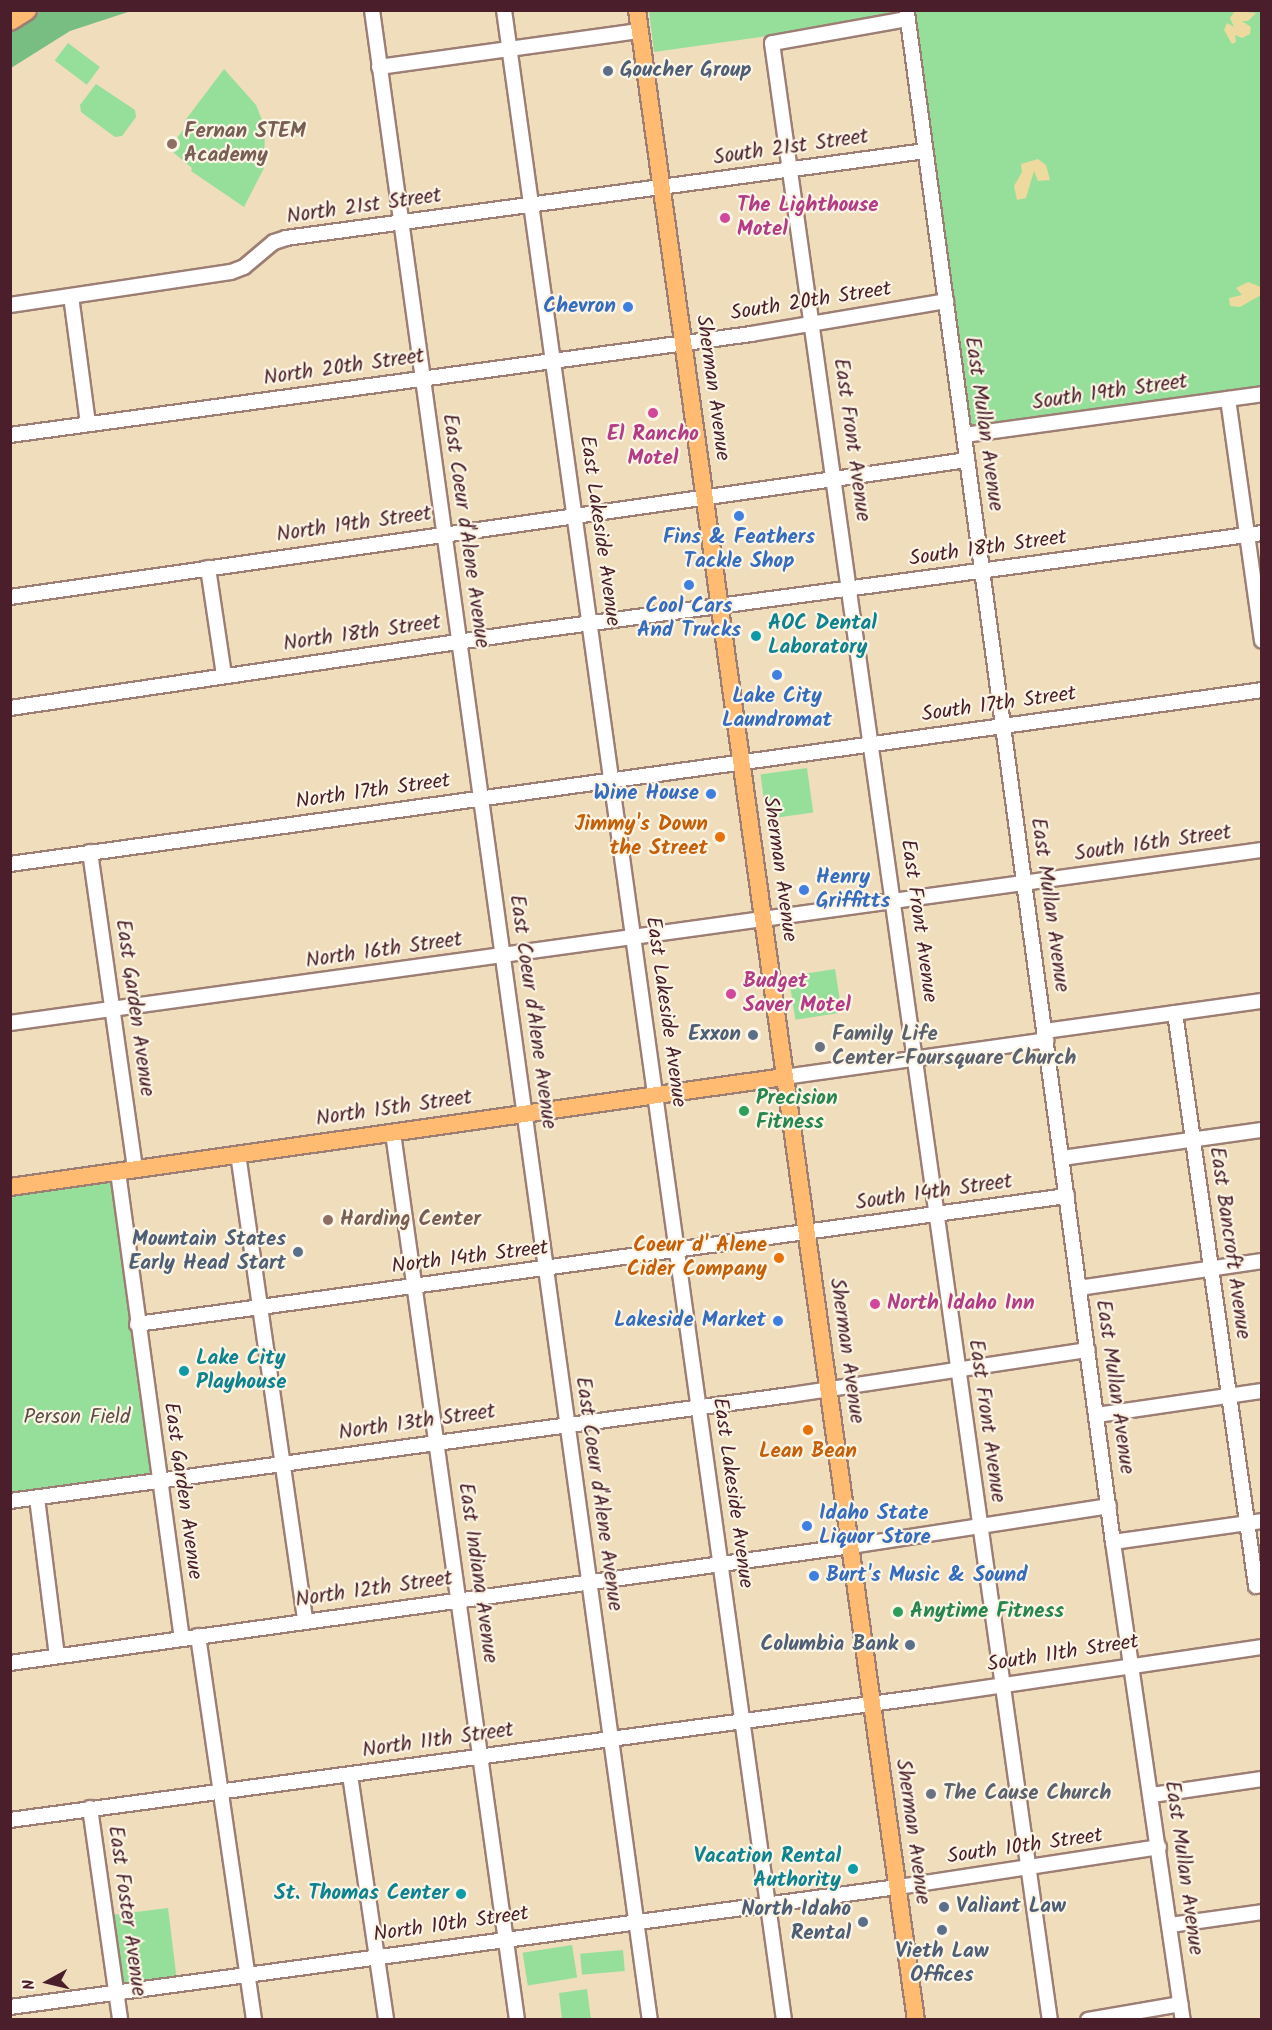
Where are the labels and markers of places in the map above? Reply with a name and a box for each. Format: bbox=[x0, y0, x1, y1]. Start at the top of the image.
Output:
place label: Goucher Group bbox=[620, 58, 752, 84]
marker: Goucher Group bbox=[601, 64, 615, 78]
place label: Fernan STEM Academy bbox=[184, 119, 306, 169]
marker: Fernan STEM Academy bbox=[165, 137, 179, 151]
place label: The Lighthouse Motel bbox=[737, 193, 879, 243]
marker: The Lighthouse Motel bbox=[718, 211, 732, 225]
place label: Chevron bbox=[543, 294, 616, 320]
marker: Chevron bbox=[621, 300, 635, 314]
marker: El Rancho Motel bbox=[646, 406, 660, 420]
place label: El Rancho Motel bbox=[607, 422, 699, 472]
marker: Fins & Feathers Tackle Shop bbox=[732, 509, 746, 523]
place label: Fins & Feathers Tackle Shop bbox=[663, 525, 815, 575]
marker: Cool Cars And Trucks bbox=[682, 578, 696, 592]
place label: Cool Cars And Trucks bbox=[637, 594, 741, 644]
place label: AOC Dental Laboratory bbox=[768, 611, 877, 661]
marker: AOC Dental Laboratory bbox=[749, 629, 763, 643]
marker: Lake City Laundromat bbox=[770, 668, 784, 682]
place label: Lake City Laundromat bbox=[722, 684, 832, 734]
place label: Wine House bbox=[594, 781, 699, 807]
marker: Wine House bbox=[704, 787, 718, 801]
place label: Jimmy's Down the Street bbox=[574, 812, 708, 862]
marker: Jimmy's Down the Street bbox=[713, 830, 727, 844]
place label: Henry Griffitts bbox=[816, 865, 890, 915]
marker: Henry Griffitts bbox=[797, 883, 811, 897]
place label: Budget Saver Motel bbox=[743, 969, 851, 1019]
marker: Budget Saver Motel bbox=[724, 987, 738, 1001]
place label: Exxon bbox=[688, 1022, 741, 1048]
place label: Family Life Center-Foursquare Church bbox=[832, 1022, 1076, 1072]
marker: Exxon bbox=[746, 1028, 760, 1042]
marker: Family Life Center-Foursquare Church bbox=[813, 1040, 827, 1054]
place label: Precision Fitness bbox=[756, 1086, 838, 1136]
marker: Precision Fitness bbox=[737, 1104, 751, 1118]
place label: Harding Center bbox=[340, 1207, 481, 1233]
marker: Harding Center bbox=[321, 1213, 335, 1227]
place label: Mountain States Early Head Start bbox=[129, 1227, 286, 1277]
place label: Coeur d' Alene Cider Company bbox=[627, 1233, 767, 1283]
marker: Mountain States Early Head Start bbox=[291, 1245, 305, 1259]
marker: Coeur d' Alene Cider Company bbox=[772, 1251, 786, 1265]
place label: North Idaho Inn bbox=[887, 1291, 1035, 1317]
marker: North Idaho Inn bbox=[868, 1297, 882, 1311]
place label: Lakeside Market bbox=[614, 1308, 766, 1334]
marker: Lakeside Market bbox=[771, 1314, 785, 1328]
place label: Lake City Playhouse bbox=[196, 1346, 286, 1396]
marker: Lake City Playhouse bbox=[177, 1364, 191, 1378]
marker: Lean Bean bbox=[801, 1423, 815, 1437]
place label: Lean Bean bbox=[759, 1439, 857, 1465]
place label: Idaho State Liquor Store bbox=[819, 1501, 931, 1551]
marker: Idaho State Liquor Store bbox=[800, 1519, 814, 1533]
place label: Burt's Music & Sound bbox=[826, 1563, 1028, 1589]
marker: Burt's Music & Sound bbox=[807, 1569, 821, 1583]
place label: Anytime Fitness bbox=[910, 1599, 1064, 1625]
marker: Anytime Fitness bbox=[891, 1605, 905, 1619]
place label: Columbia Bank bbox=[761, 1632, 898, 1658]
marker: Columbia Bank bbox=[903, 1638, 917, 1652]
place label: The Cause Church bbox=[943, 1781, 1111, 1807]
marker: The Cause Church bbox=[924, 1787, 938, 1801]
place label: Vacation Rental Authority bbox=[694, 1844, 841, 1894]
marker: Vacation Rental Authority bbox=[846, 1862, 860, 1876]
place label: St. Thomas Center bbox=[274, 1881, 449, 1907]
marker: St. Thomas Center bbox=[454, 1887, 468, 1901]
place label: Valiant Law bbox=[956, 1894, 1066, 1920]
place label: North Idaho Rental bbox=[741, 1897, 851, 1947]
marker: Valiant Law bbox=[937, 1900, 951, 1914]
marker: North Idaho Rental bbox=[856, 1915, 870, 1929]
marker: Vieth Law Offices bbox=[935, 1923, 949, 1937]
place label: Vieth Law Offices bbox=[895, 1939, 989, 1989]

